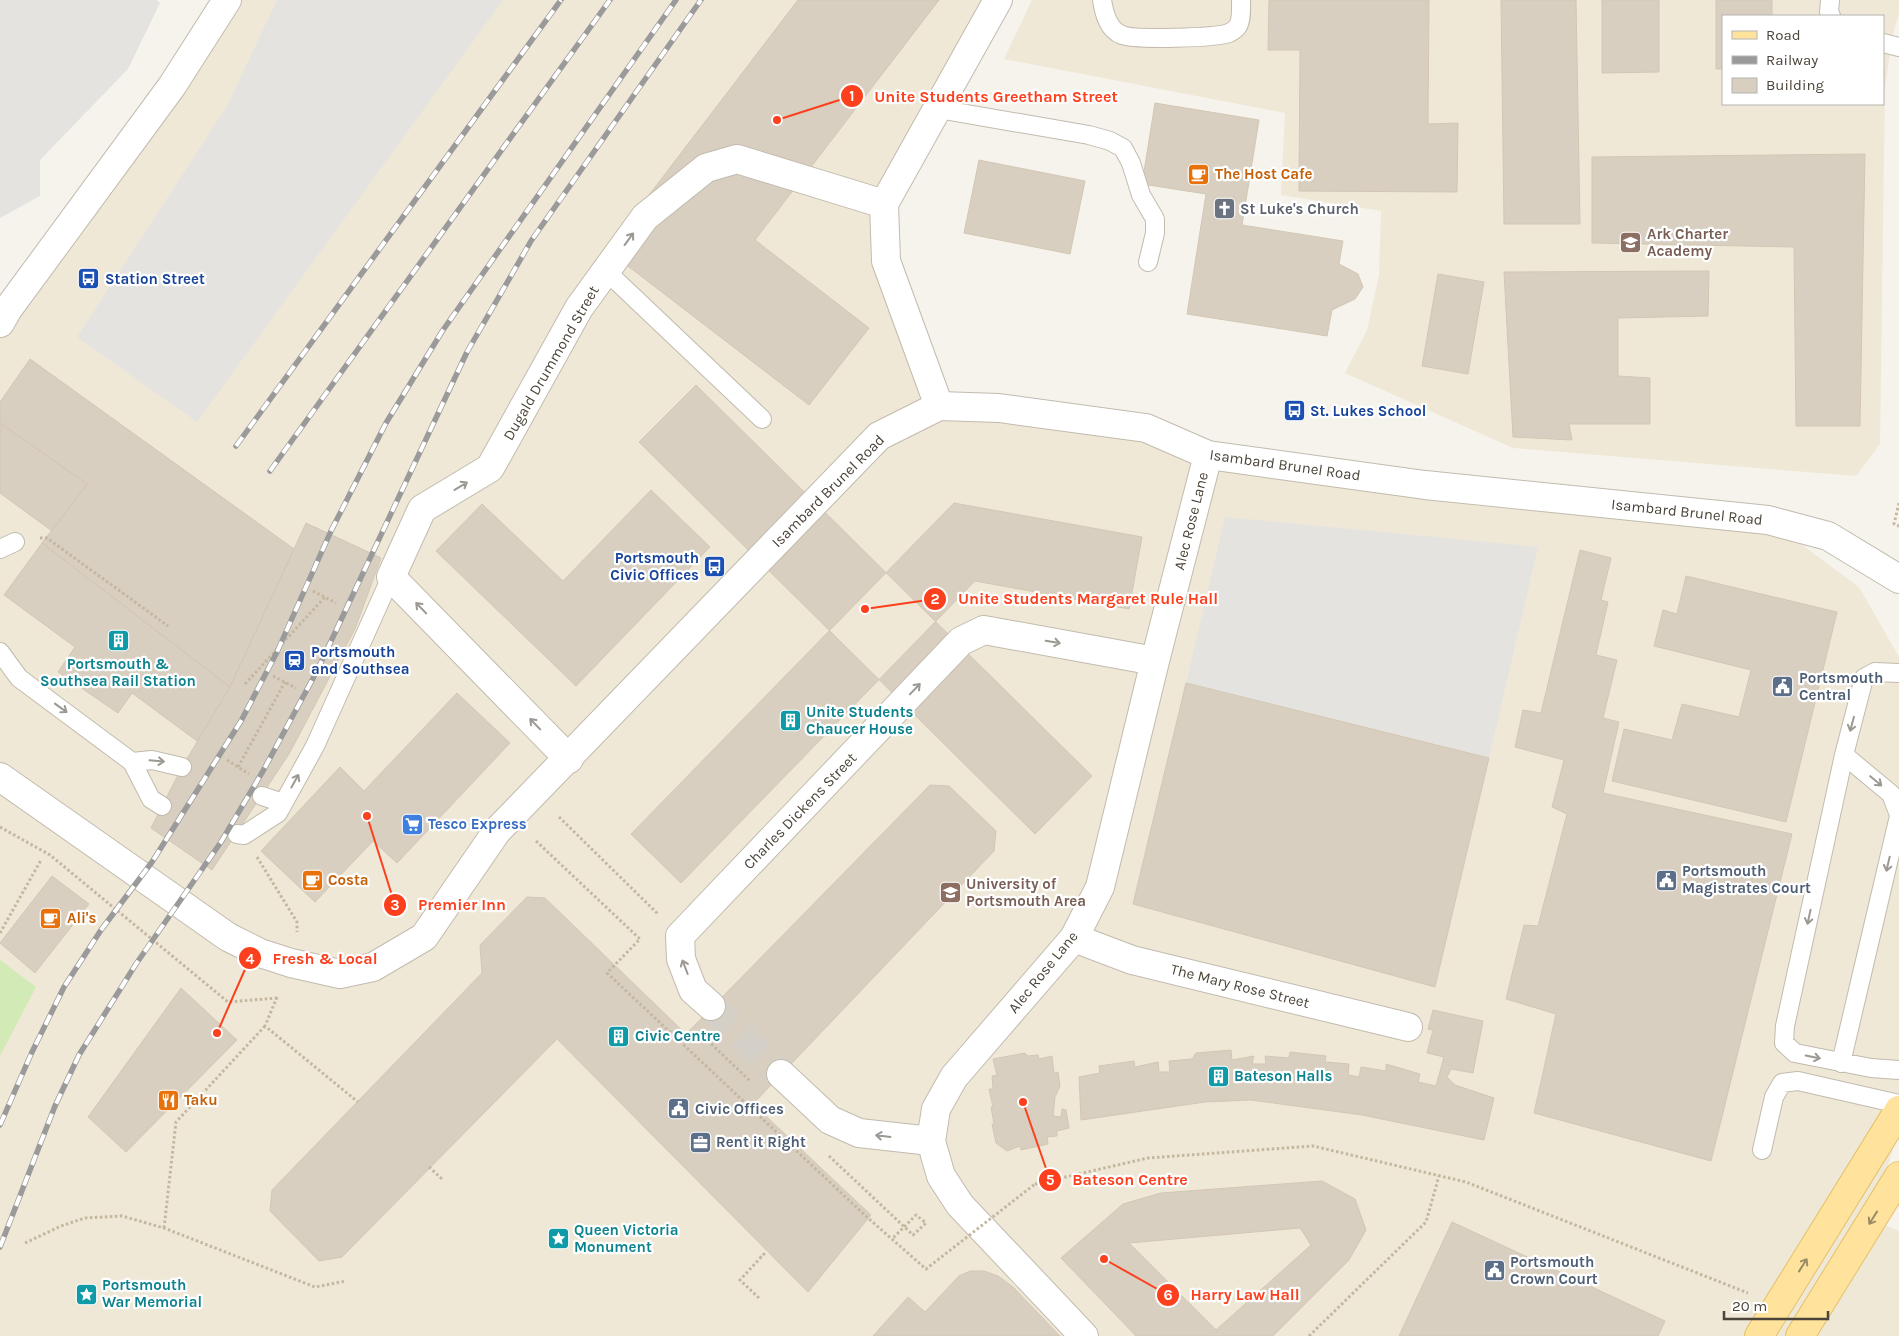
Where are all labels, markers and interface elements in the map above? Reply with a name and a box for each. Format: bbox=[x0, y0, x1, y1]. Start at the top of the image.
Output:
legend bbox=[1722, 15, 1884, 105]
text: Road bbox=[1766, 26, 1801, 44]
text: Railway bbox=[1766, 51, 1818, 69]
text: Building bbox=[1766, 76, 1824, 94]
callout: Unite Students Greetham Street bbox=[839, 81, 1128, 112]
text: 1 bbox=[849, 87, 855, 105]
text: Unite Students Greetham Street bbox=[874, 87, 1118, 106]
cafe icon: The Host Cafe bbox=[1187, 162, 1211, 186]
place label: The Host Cafe bbox=[1215, 165, 1313, 183]
church icon: St Luke's Church bbox=[1212, 197, 1236, 221]
place label: St Luke's Church bbox=[1240, 200, 1359, 218]
place label: Ark Charter Academy bbox=[1647, 225, 1728, 260]
school or university icon: Ark Charter Academy bbox=[1619, 231, 1643, 255]
one-way arrow bbox=[624, 232, 634, 246]
bus stop icon: Station Street bbox=[77, 267, 101, 291]
place label: Station Street bbox=[105, 270, 205, 288]
street label: Dugald Drummond Street bbox=[499, 282, 603, 444]
bus stop icon: St. Lukes School bbox=[1282, 399, 1306, 423]
place label: St. Lukes School bbox=[1310, 402, 1426, 420]
street label: Isambard Brunel Road bbox=[768, 431, 888, 551]
street label: Isambard Brunel Road bbox=[1208, 445, 1362, 485]
street label: Alec Rose Lane bbox=[1170, 470, 1212, 572]
one-way arrow bbox=[453, 480, 467, 490]
street label: Isambard Brunel Road bbox=[1610, 495, 1764, 529]
place label: Portsmouth Civic Offices bbox=[610, 549, 699, 584]
bus stop icon: Portsmouth Civic Offices bbox=[703, 555, 727, 579]
callout: Unite Students Margaret Rule Hall bbox=[923, 583, 1228, 614]
text: Unite Students Margaret Rule Hall bbox=[958, 589, 1218, 608]
text: 2 bbox=[930, 590, 940, 608]
one-way arrow bbox=[415, 601, 427, 614]
building icon: Portsmouth & Southsea Rail Station bbox=[106, 629, 130, 653]
one-way arrow bbox=[1045, 638, 1061, 648]
place label: Portsmouth and Southsea bbox=[311, 643, 409, 678]
station icon: Portsmouth and Southsea bbox=[283, 649, 307, 673]
place label: Portsmouth & Southsea Rail Station bbox=[40, 655, 196, 690]
place label: Portsmouth Central bbox=[1799, 669, 1883, 704]
public building icon: Portsmouth Central bbox=[1771, 675, 1795, 699]
one-way arrow bbox=[909, 684, 921, 696]
one-way arrow bbox=[54, 703, 68, 713]
place label: Unite Students Chaucer House bbox=[806, 703, 914, 738]
building icon: Unite Students Chaucer House bbox=[778, 709, 802, 733]
one-way arrow bbox=[1847, 716, 1857, 732]
one-way arrow bbox=[528, 718, 541, 730]
street label: Charles Dickens Street bbox=[740, 749, 861, 873]
one-way arrow bbox=[149, 756, 165, 766]
one-way arrow bbox=[290, 773, 300, 788]
one-way arrow bbox=[1870, 776, 1883, 787]
supermarket icon: Tesco Express bbox=[400, 812, 424, 836]
place label: Tesco Express bbox=[428, 815, 527, 833]
one-way arrow bbox=[1883, 855, 1892, 871]
place label: Portsmouth Magistrates Court bbox=[1682, 862, 1811, 897]
cafe icon: Costa bbox=[300, 868, 324, 892]
public building icon: Portsmouth Magistrates Court bbox=[1654, 868, 1678, 892]
place label: Costa bbox=[328, 871, 369, 889]
place label: University of Portsmouth Area bbox=[966, 875, 1086, 910]
school or university icon: University of Portsmouth Area bbox=[938, 881, 962, 905]
callout: Premier Inn bbox=[383, 889, 516, 920]
text: Premier Inn bbox=[418, 895, 506, 914]
text: 3 bbox=[390, 896, 400, 914]
cafe icon: Ali's bbox=[39, 906, 63, 930]
one-way arrow bbox=[1804, 908, 1813, 924]
place label: Ali's bbox=[67, 909, 97, 927]
street label: Alec Rose Lane bbox=[1004, 927, 1082, 1017]
callout: Fresh & Local bbox=[238, 943, 388, 974]
text: Fresh & Local bbox=[272, 949, 378, 968]
text: 4 bbox=[246, 950, 255, 968]
one-way arrow bbox=[679, 960, 689, 975]
street label: The Mary Rose Street bbox=[1169, 960, 1312, 1012]
building icon: Civic Centre bbox=[607, 1024, 631, 1048]
place label: Civic Centre bbox=[635, 1027, 720, 1045]
one-way arrow bbox=[1805, 1053, 1821, 1062]
building icon: Bateson Halls bbox=[1206, 1064, 1230, 1088]
place label: Bateson Halls bbox=[1234, 1067, 1332, 1085]
restaurant icon: Taku bbox=[156, 1088, 180, 1112]
place label: Taku bbox=[184, 1091, 218, 1109]
public building icon: Civic Offices bbox=[667, 1097, 691, 1121]
place label: Civic Offices bbox=[695, 1100, 784, 1118]
office icon: Rent it Right bbox=[688, 1130, 712, 1154]
one-way arrow bbox=[875, 1131, 891, 1141]
place label: Rent it Right bbox=[716, 1133, 806, 1151]
callout: Bateson Centre bbox=[1037, 1164, 1198, 1195]
text: Bateson Centre bbox=[1072, 1170, 1188, 1189]
text: 5 bbox=[1046, 1171, 1055, 1189]
one-way arrow bbox=[1868, 1210, 1878, 1224]
place label: Queen Victoria Monument bbox=[574, 1221, 679, 1256]
place icon: Queen Victoria Monument bbox=[546, 1227, 570, 1251]
place label: Portsmouth Crown Court bbox=[1510, 1253, 1598, 1288]
one-way arrow bbox=[1798, 1258, 1808, 1272]
public building icon: Portsmouth Crown Court bbox=[1482, 1259, 1506, 1283]
place label: Portsmouth War Memorial bbox=[102, 1276, 202, 1311]
callout: Harry Law Hall bbox=[1156, 1279, 1310, 1310]
place icon: Portsmouth War Memorial bbox=[74, 1282, 98, 1306]
text: Harry Law Hall bbox=[1190, 1285, 1300, 1304]
text: 6 bbox=[1163, 1286, 1173, 1304]
scale bar bbox=[1724, 1288, 1828, 1320]
text: 20 m bbox=[1732, 1297, 1767, 1315]

